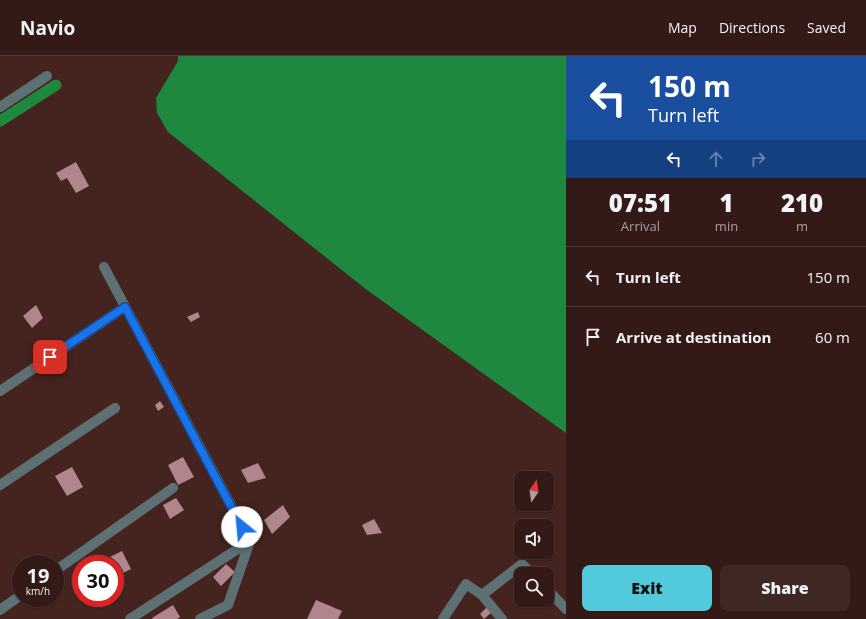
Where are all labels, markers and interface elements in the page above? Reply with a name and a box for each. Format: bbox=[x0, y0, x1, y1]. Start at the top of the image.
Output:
text: Navio bbox=[20, 15, 75, 41]
text: Map bbox=[668, 18, 697, 37]
text: Directions bbox=[719, 18, 785, 37]
text: Saved bbox=[807, 18, 846, 37]
text: 150 m bbox=[648, 67, 731, 105]
icon: left bbox=[582, 72, 634, 124]
text: Turn left bbox=[648, 103, 719, 127]
icon: left bbox=[663, 148, 685, 170]
icon: ahead bbox=[705, 148, 727, 170]
icon: right bbox=[747, 148, 769, 170]
text: 07:51 bbox=[609, 186, 672, 219]
text: 1 bbox=[719, 186, 734, 219]
text: 210 bbox=[781, 186, 823, 219]
text: Arrival bbox=[621, 217, 660, 235]
text: min bbox=[715, 217, 738, 235]
text: m bbox=[796, 217, 808, 235]
icon: left bbox=[582, 266, 604, 288]
text: Turn left bbox=[616, 267, 681, 287]
text: 150 m bbox=[806, 267, 850, 287]
icon: arrive bbox=[582, 326, 604, 348]
text: Arrive at destination bbox=[616, 327, 771, 347]
text: 60 m bbox=[815, 327, 850, 347]
pin bbox=[33, 340, 67, 374]
icon: arrive bbox=[39, 346, 61, 368]
north arrow bbox=[514, 471, 554, 511]
map controls bbox=[514, 471, 554, 607]
position arrow bbox=[221, 506, 263, 548]
button: sound bbox=[514, 519, 554, 559]
speed limit sign: 30 bbox=[72, 555, 124, 607]
text: 19 bbox=[27, 562, 49, 589]
button: Exit bbox=[582, 565, 712, 611]
button: Share bbox=[720, 565, 850, 611]
button: search bbox=[514, 567, 554, 607]
text: km/h bbox=[26, 584, 50, 598]

